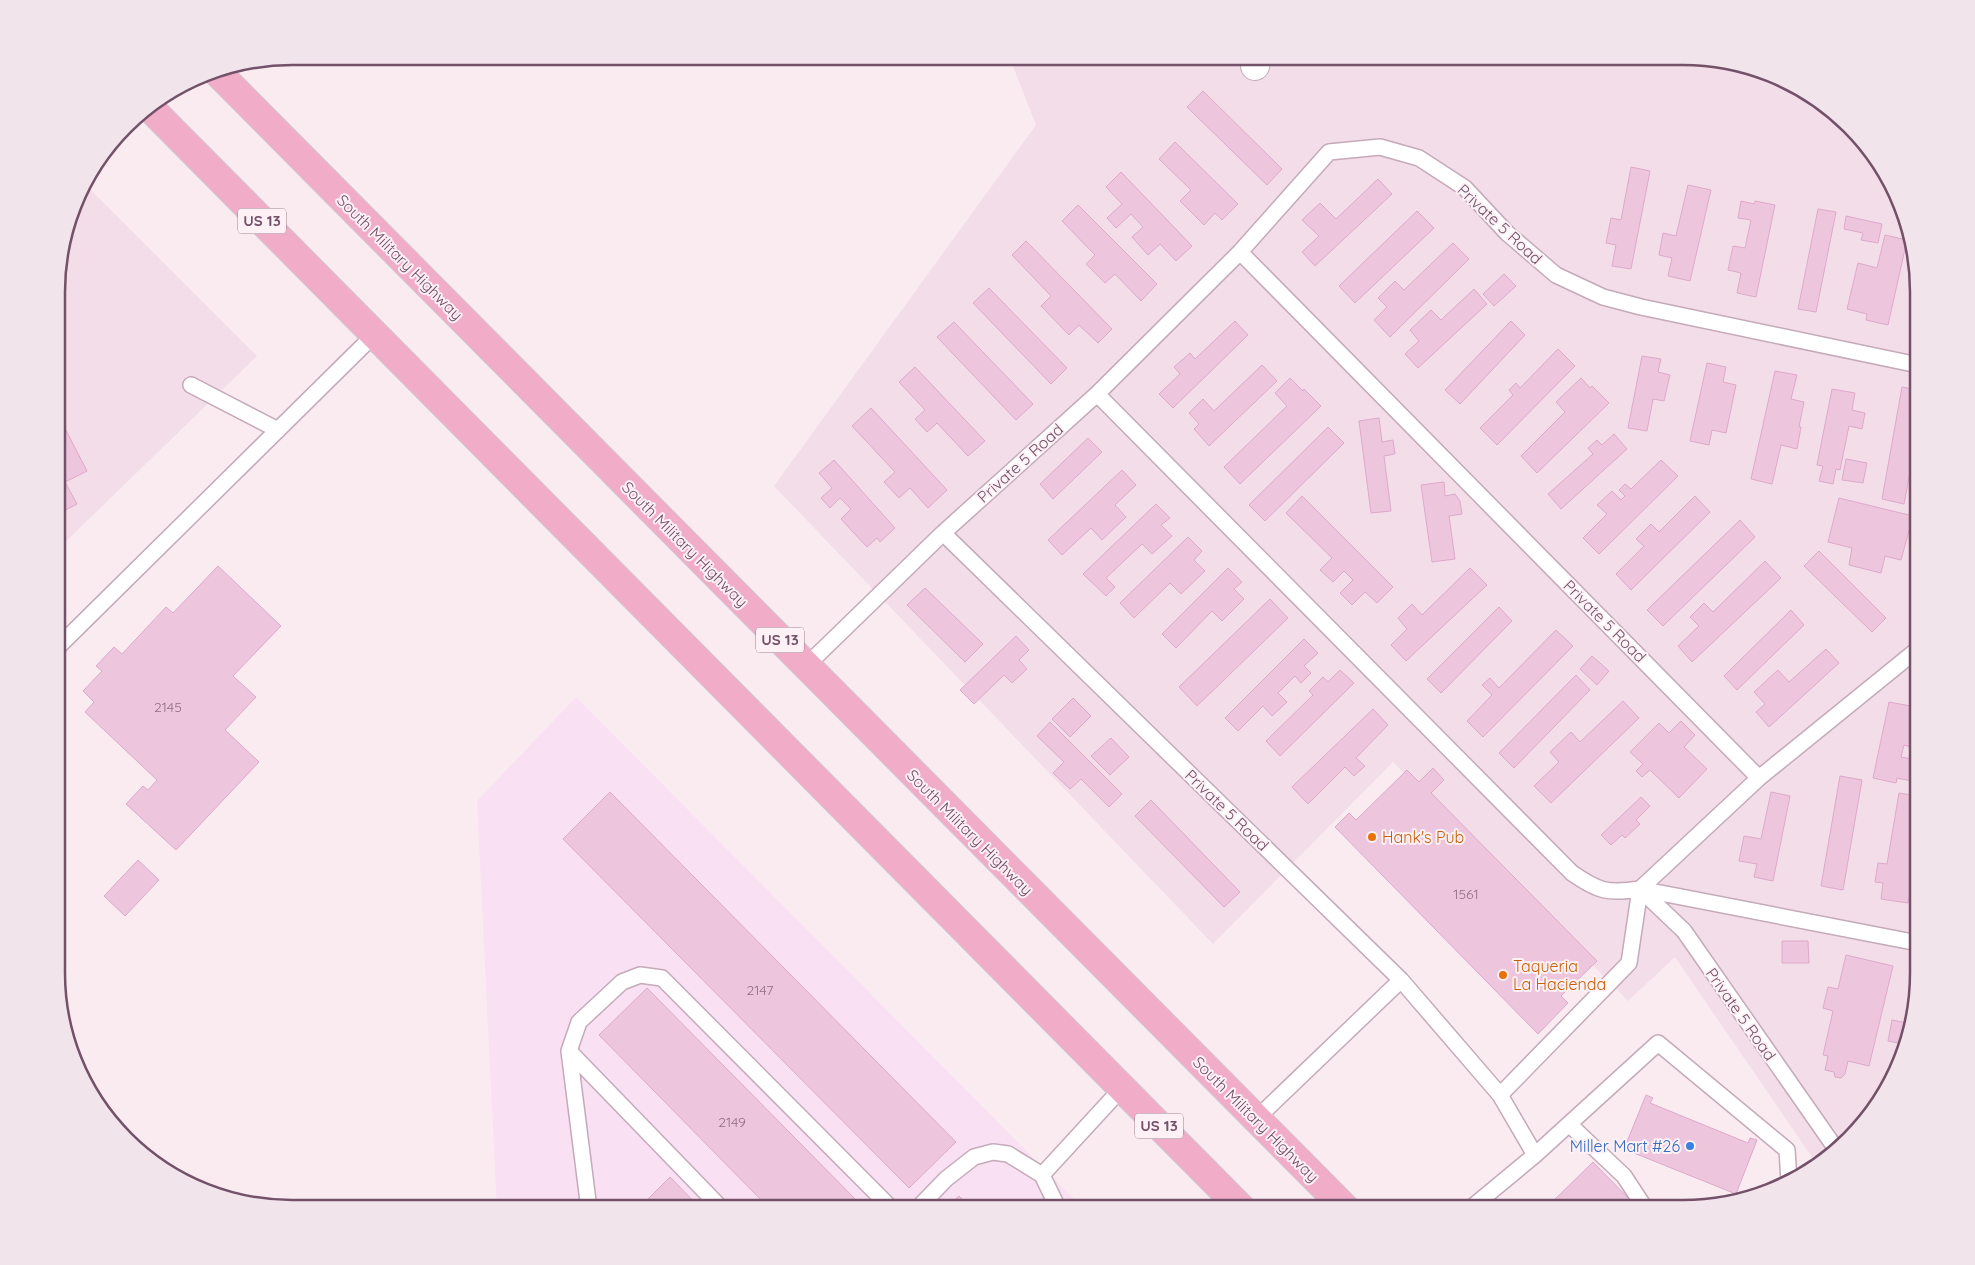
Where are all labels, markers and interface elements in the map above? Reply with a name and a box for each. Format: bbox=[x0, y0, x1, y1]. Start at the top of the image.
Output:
street label: Private 5 Road bbox=[1453, 180, 1547, 268]
street label: South Military Highway bbox=[333, 190, 467, 324]
road number: US 13 bbox=[238, 208, 286, 234]
street label: Private 5 Road bbox=[973, 419, 1067, 507]
street label: South Military Highway bbox=[618, 477, 752, 611]
street label: Private 5 Road bbox=[1559, 575, 1651, 667]
road number: US 13 bbox=[756, 628, 804, 652]
house number: 2145 bbox=[154, 698, 182, 716]
street label: South Military Highway bbox=[903, 765, 1037, 899]
street label: Private 5 Road bbox=[1181, 765, 1273, 855]
place label: Hank's Pub bbox=[1382, 827, 1464, 847]
marker: Hank's Pub bbox=[1366, 831, 1378, 843]
house number: 1561 bbox=[1453, 885, 1479, 903]
place label: Taqueria La Hacienda bbox=[1513, 956, 1606, 994]
street label: Private 5 Road bbox=[1702, 964, 1780, 1064]
marker: Taqueria La Hacienda bbox=[1497, 969, 1509, 981]
house number: 2147 bbox=[747, 981, 773, 999]
street label: South Military Highway bbox=[1189, 1052, 1323, 1186]
house number: 2149 bbox=[718, 1113, 746, 1131]
road number: US 13 bbox=[1135, 1114, 1183, 1138]
place label: Miller Mart #26 bbox=[1570, 1136, 1680, 1156]
marker: Miller Mart #26 bbox=[1684, 1140, 1696, 1152]

